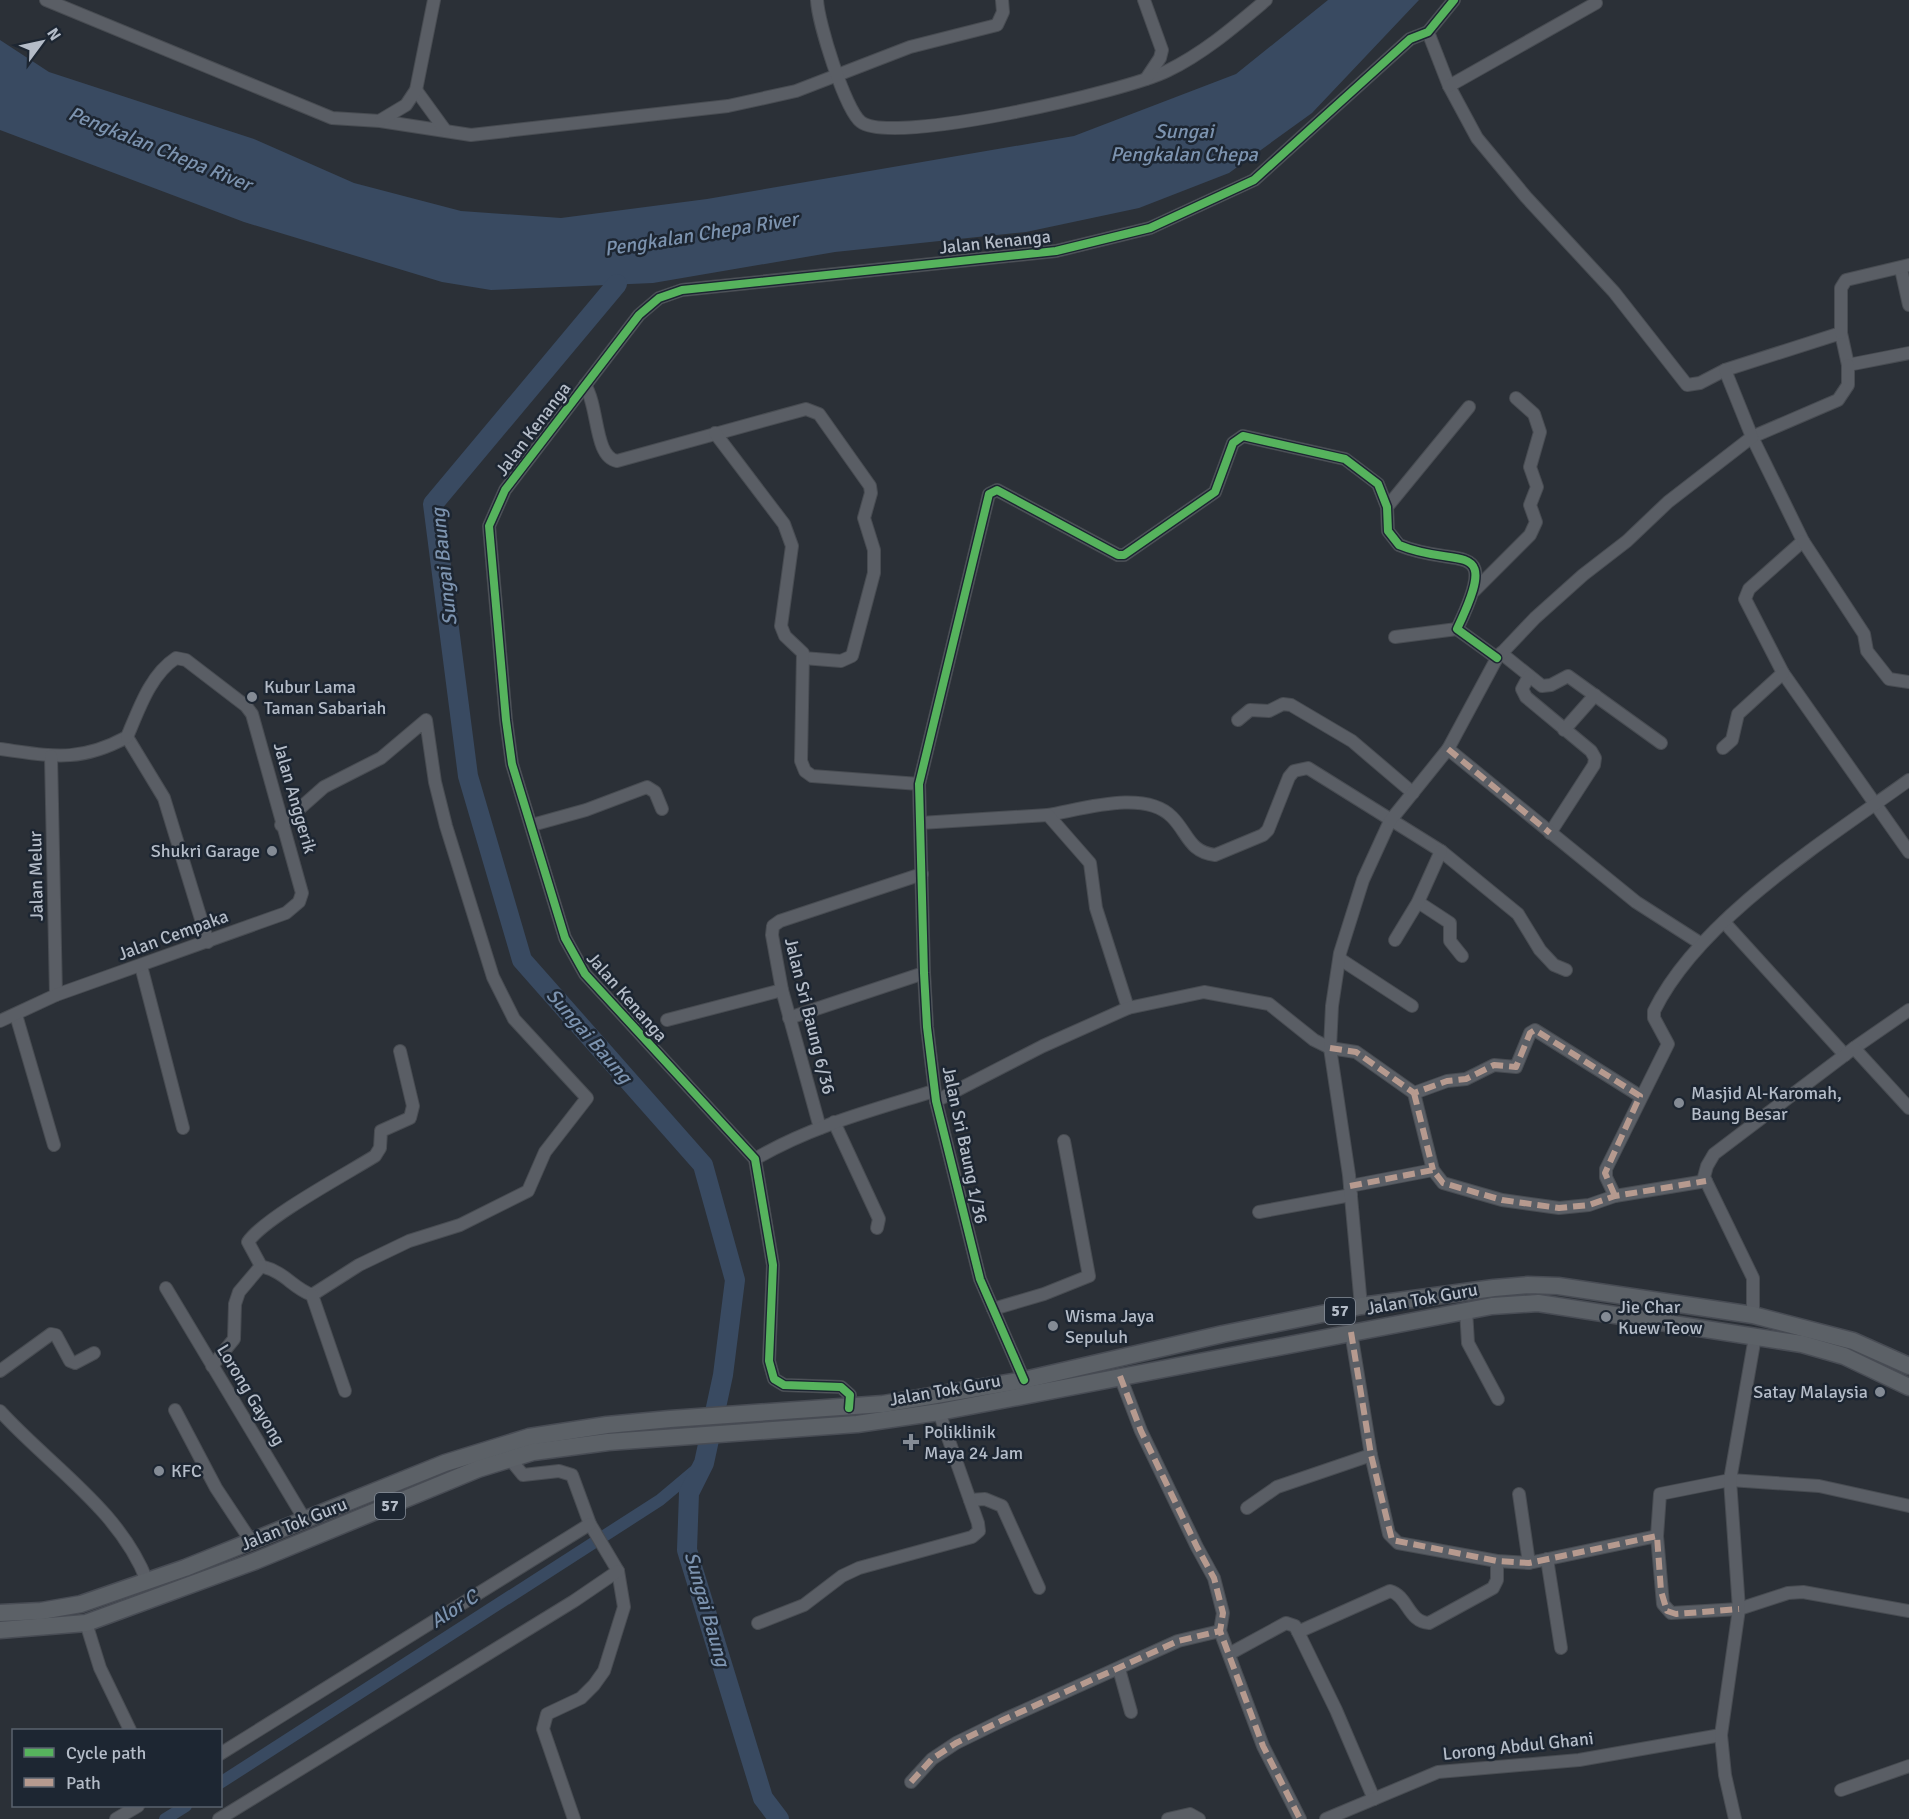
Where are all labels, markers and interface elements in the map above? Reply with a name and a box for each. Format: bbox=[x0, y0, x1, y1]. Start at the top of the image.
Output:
north arrow bbox=[12, 12, 72, 72]
text: N bbox=[42, 24, 65, 44]
water label: Pengkalan Chepa River bbox=[65, 101, 258, 198]
water label: Sungai Pengkalan Chepa bbox=[1110, 119, 1259, 167]
water label: Pengkalan Chepa River bbox=[603, 206, 802, 262]
street label: Jalan Kenanga bbox=[938, 225, 1052, 259]
street label: Jalan Kenanga bbox=[491, 378, 575, 480]
water label: Sungai Baung bbox=[425, 506, 463, 627]
place label: Kubur Lama Taman Sabariah bbox=[264, 676, 386, 719]
marker: Kubur Lama Taman Sabariah bbox=[245, 690, 259, 704]
street label: Jalan Anggerik bbox=[269, 740, 321, 856]
street label: Jalan Melur bbox=[24, 830, 48, 921]
place label: Shukri Garage bbox=[151, 840, 260, 862]
marker: Shukri Garage bbox=[265, 844, 279, 858]
street label: Jalan Cempaka bbox=[115, 905, 231, 965]
street label: Jalan Sri Baung 6/36 bbox=[780, 935, 840, 1097]
street label: Jalan Kenanga bbox=[582, 948, 672, 1046]
water label: Sungai Baung bbox=[541, 983, 638, 1090]
street label: Jalan Sri Baung 1/36 bbox=[938, 1064, 992, 1226]
place label: Masjid Al-Karomah, Baung Besar bbox=[1691, 1082, 1842, 1125]
marker: Masjid Al-Karomah, Baung Besar bbox=[1672, 1096, 1686, 1110]
street label: Jalan Tok Guru bbox=[1365, 1278, 1479, 1320]
place label: Jie Char Kuew Teow bbox=[1618, 1296, 1703, 1339]
road number: 57 bbox=[1325, 1298, 1355, 1324]
place label: Wisma Jaya Sepuluh bbox=[1065, 1305, 1154, 1348]
marker: Jie Char Kuew Teow bbox=[1599, 1310, 1613, 1324]
marker: Wisma Jaya Sepuluh bbox=[1046, 1319, 1060, 1333]
street label: Lorong Gayong bbox=[212, 1340, 290, 1450]
street label: Jalan Tok Guru bbox=[888, 1369, 1002, 1411]
place label: Satay Malaysia bbox=[1753, 1381, 1868, 1403]
marker: Satay Malaysia bbox=[1873, 1385, 1887, 1399]
place label: Poliklinik Maya 24 Jam bbox=[924, 1421, 1023, 1464]
marker: Poliklinik Maya 24 Jam bbox=[902, 1433, 920, 1451]
place label: KFC bbox=[171, 1460, 202, 1482]
marker: KFC bbox=[152, 1464, 166, 1478]
street label: Jalan Tok Guru bbox=[238, 1493, 350, 1555]
road number: 57 bbox=[375, 1493, 405, 1519]
water label: Sungai Baung bbox=[679, 1549, 736, 1671]
water label: Alor C bbox=[425, 1583, 485, 1634]
street label: Lorong Abdul Ghani bbox=[1441, 1727, 1595, 1765]
legend bbox=[12, 1729, 222, 1807]
text: Cycle path bbox=[66, 1742, 146, 1764]
text: Path bbox=[66, 1772, 101, 1794]

